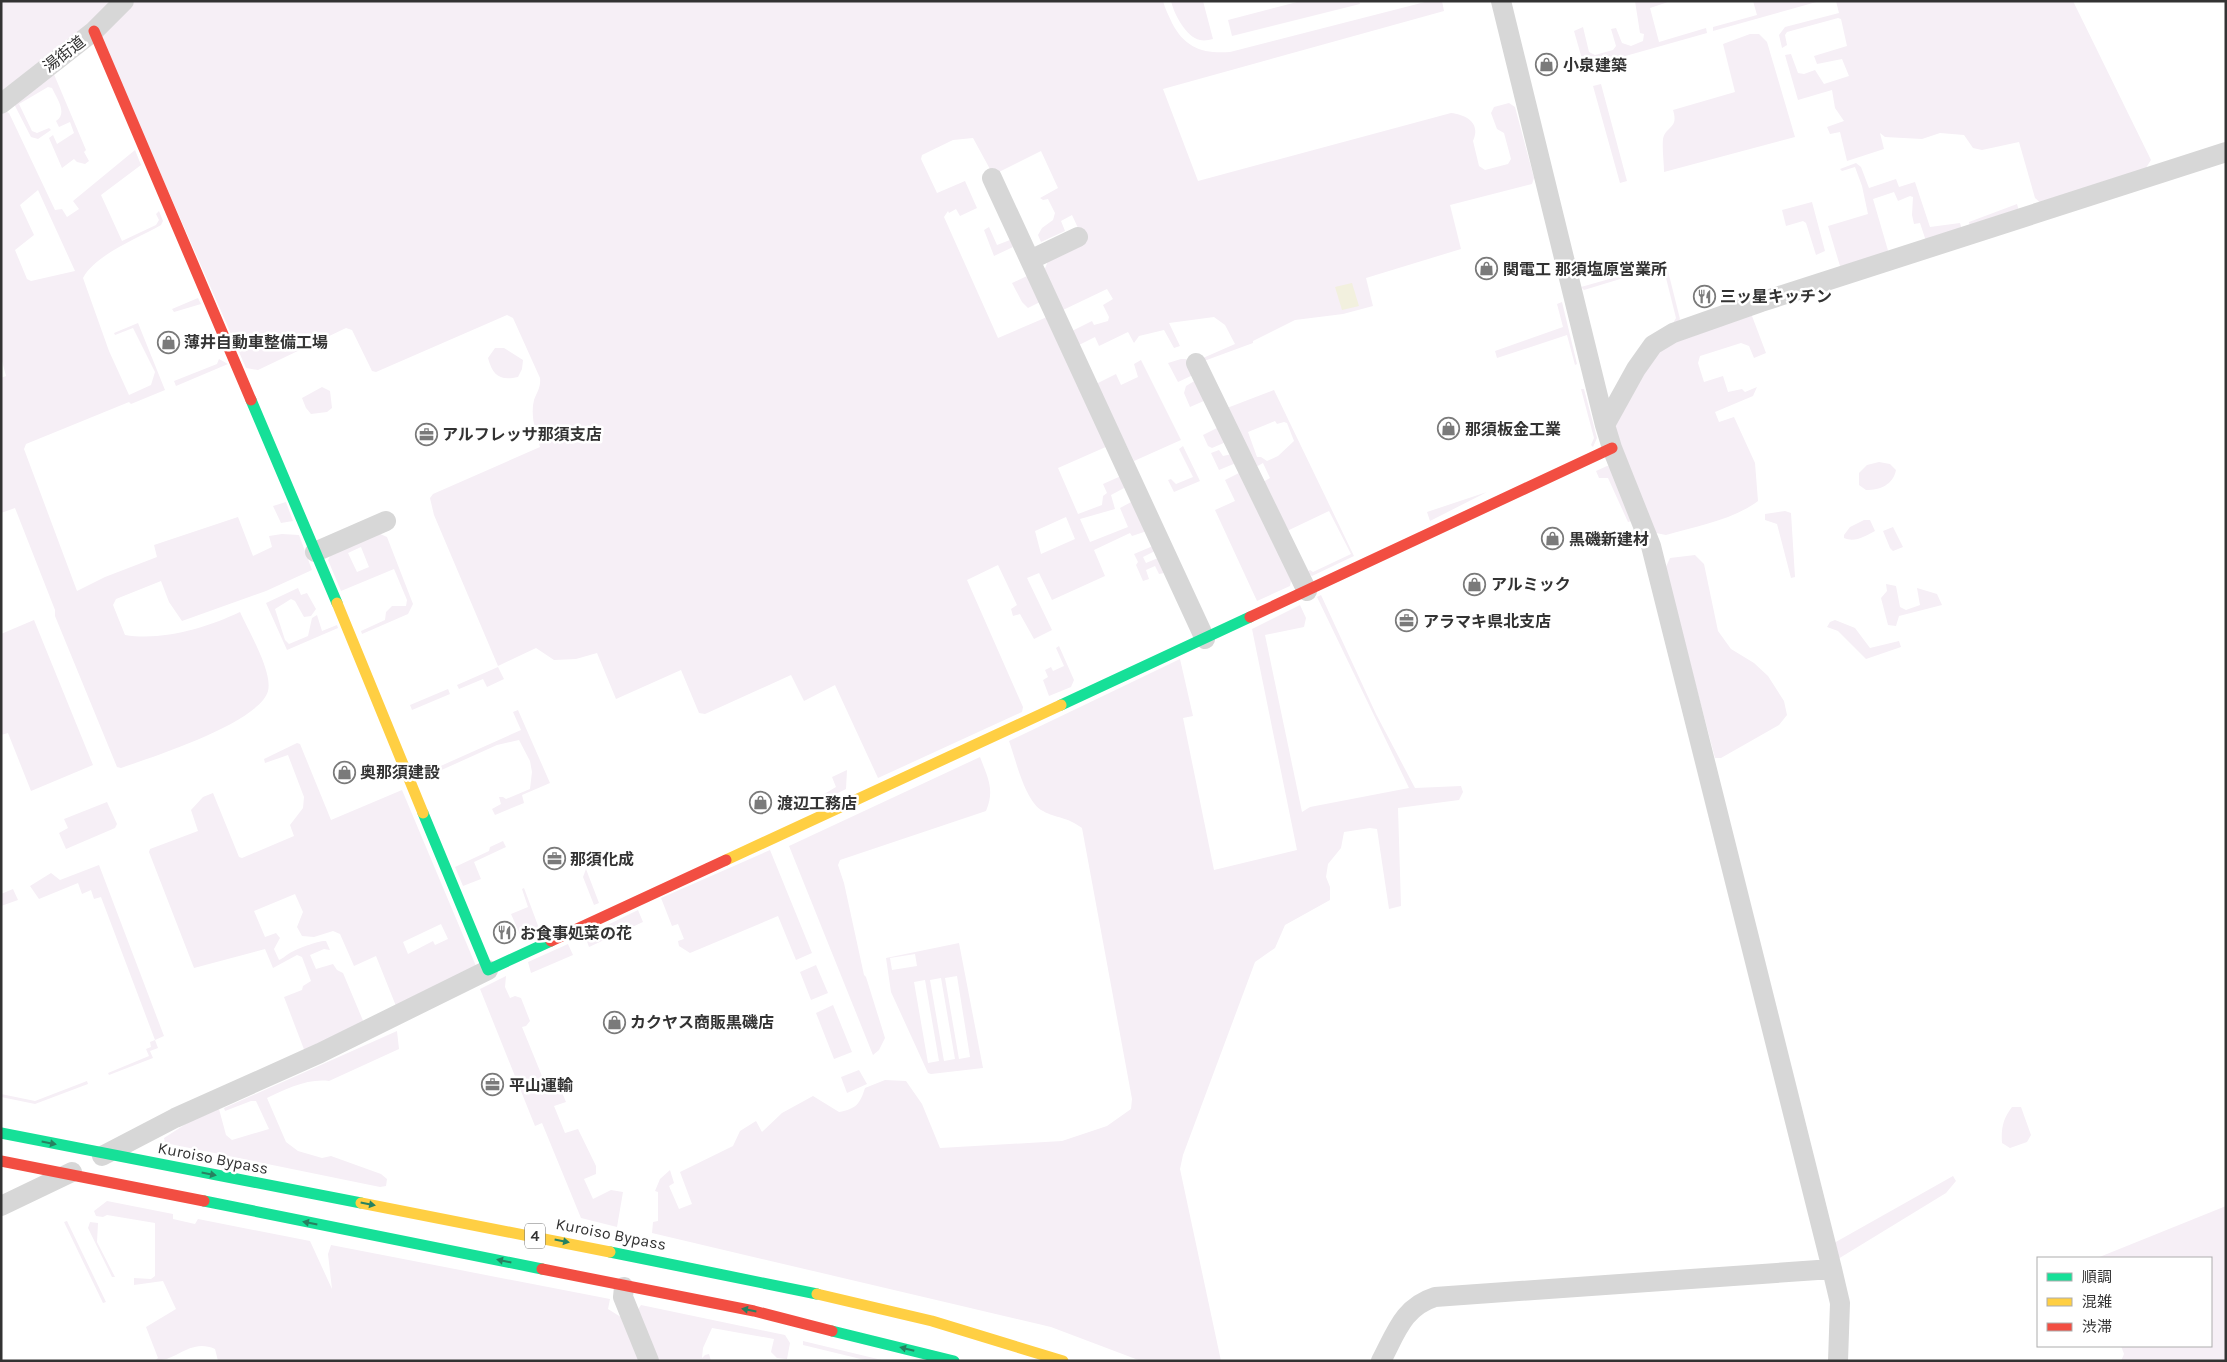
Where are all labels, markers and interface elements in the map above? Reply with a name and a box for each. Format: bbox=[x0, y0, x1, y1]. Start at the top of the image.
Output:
street label: 湯街道 bbox=[39, 32, 89, 76]
shop icon: 小泉建築 bbox=[1535, 53, 1559, 77]
place label: 小泉建築 bbox=[1563, 56, 1627, 75]
shop icon: 関電工 那須塩原営業所 bbox=[1475, 257, 1499, 281]
place label: 関電工 那須塩原営業所 bbox=[1503, 260, 1667, 279]
restaurant icon: 三ッ星キッチン bbox=[1692, 284, 1716, 308]
place label: 三ッ星キッチン bbox=[1720, 287, 1832, 306]
shop icon: 薄井自動車整備工場 bbox=[156, 330, 180, 354]
place label: 薄井自動車整備工場 bbox=[184, 333, 328, 352]
shop icon: 那須板金工業 bbox=[1437, 417, 1461, 441]
place label: 那須板金工業 bbox=[1465, 420, 1561, 439]
office icon: アルフレッサ那須支店 bbox=[414, 422, 438, 446]
place label: アルフレッサ那須支店 bbox=[442, 425, 602, 444]
shop icon: 黒磯新建材 bbox=[1541, 527, 1565, 551]
place label: 黒磯新建材 bbox=[1569, 530, 1649, 549]
shop icon: アルミック bbox=[1463, 572, 1487, 596]
place label: アルミック bbox=[1491, 575, 1571, 594]
office icon: アラマキ県北支店 bbox=[1395, 609, 1419, 633]
place label: アラマキ県北支店 bbox=[1423, 612, 1551, 631]
shop icon: 奥那須建設 bbox=[332, 760, 356, 784]
place label: 奥那須建設 bbox=[360, 763, 440, 782]
shop icon: 渡辺工務店 bbox=[749, 791, 773, 815]
place label: 渡辺工務店 bbox=[777, 794, 857, 813]
office icon: 那須化成 bbox=[542, 847, 566, 871]
place label: 那須化成 bbox=[570, 850, 634, 869]
restaurant icon: お食事処菜の花 bbox=[492, 921, 516, 945]
place label: お食事処菜の花 bbox=[520, 924, 632, 943]
shop icon: カクヤス商販黒磯店 bbox=[602, 1010, 626, 1034]
place label: カクヤス商販黒磯店 bbox=[630, 1013, 774, 1032]
office icon: 平山運輸 bbox=[481, 1073, 505, 1097]
place label: 平山運輸 bbox=[509, 1076, 573, 1095]
street label: Kuroiso Bypass bbox=[156, 1138, 270, 1178]
one-way arrow bbox=[41, 1139, 57, 1147]
one-way arrow bbox=[201, 1170, 216, 1178]
one-way arrow bbox=[361, 1201, 377, 1209]
street label: Kuroiso Bypass bbox=[554, 1214, 668, 1254]
one-way arrow bbox=[302, 1219, 318, 1227]
road number: 4 bbox=[525, 1224, 545, 1248]
one-way arrow bbox=[555, 1237, 570, 1245]
one-way arrow bbox=[496, 1257, 512, 1265]
legend bbox=[2037, 1257, 2212, 1347]
text: 順調 bbox=[2082, 1268, 2112, 1286]
text: 混雑 bbox=[2082, 1293, 2112, 1311]
one-way arrow bbox=[741, 1306, 757, 1314]
text: 渋滞 bbox=[2082, 1318, 2112, 1336]
one-way arrow bbox=[899, 1345, 914, 1353]

